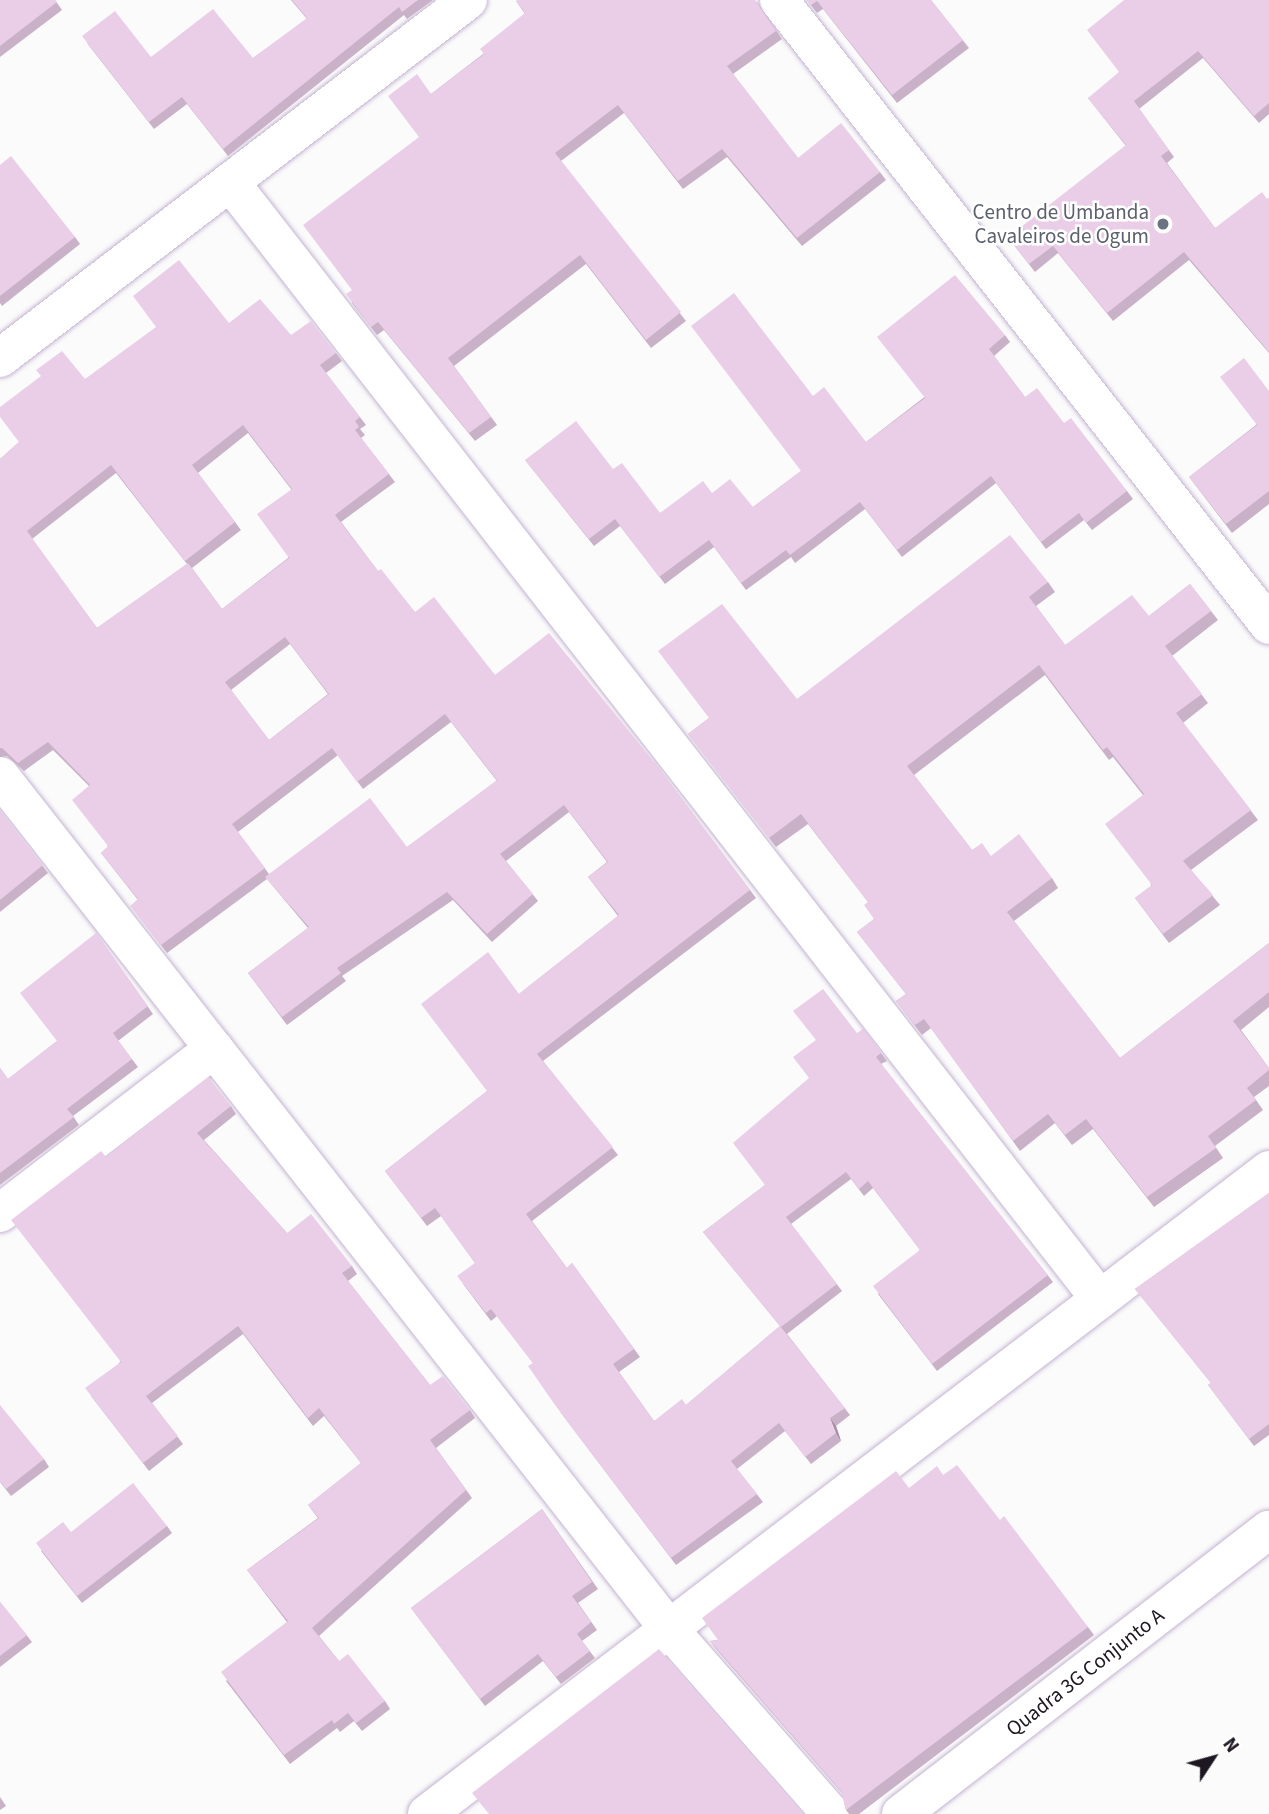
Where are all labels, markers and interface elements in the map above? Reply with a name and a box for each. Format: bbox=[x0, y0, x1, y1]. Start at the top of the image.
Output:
place label: Centro de Umbanda Cavaleiros de Ogum bbox=[972, 199, 1149, 249]
marker: Centro de Umbanda Cavaleiros de Ogum bbox=[1155, 216, 1171, 232]
street label: Quadra 3G Conjunto A bbox=[1001, 1602, 1169, 1742]
north arrow bbox=[1178, 1723, 1248, 1793]
text: N bbox=[1216, 1732, 1245, 1758]

